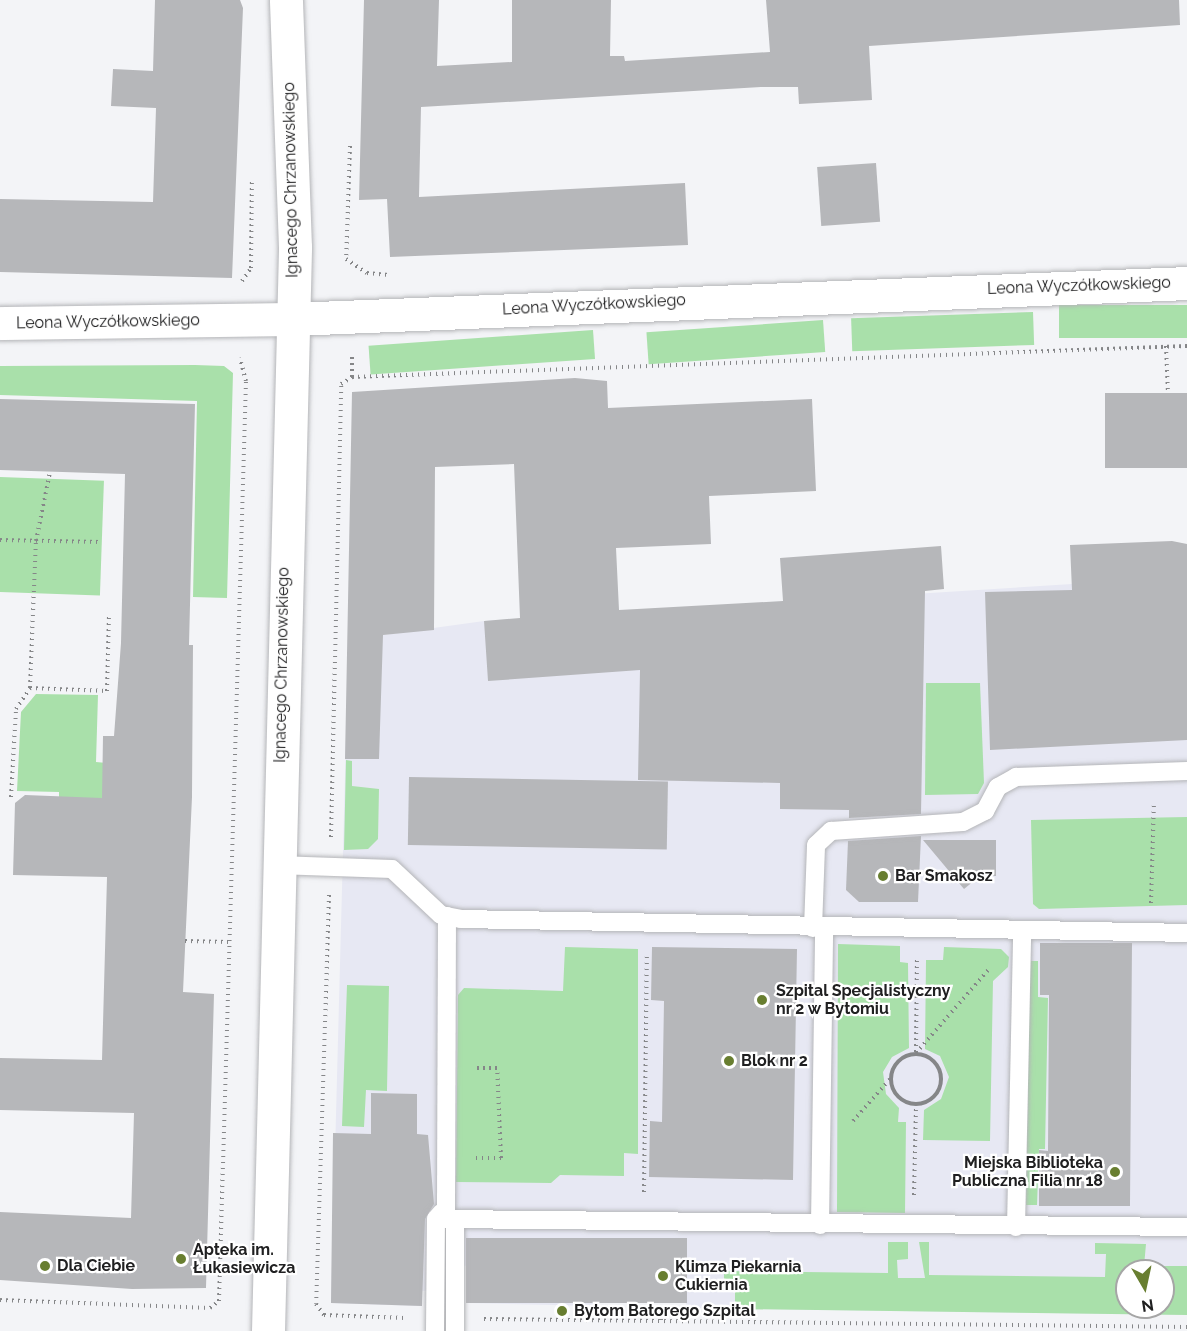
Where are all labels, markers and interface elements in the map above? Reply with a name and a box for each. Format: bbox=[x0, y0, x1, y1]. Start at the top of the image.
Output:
street label: Ignacego Chrzanowskiego bbox=[280, 82, 302, 278]
street label: Leona Wyczółkowskiego bbox=[987, 273, 1171, 299]
street label: Leona Wyczółkowskiego bbox=[501, 291, 687, 319]
street label: Leona Wyczółkowskiego bbox=[16, 311, 200, 333]
street label: Ignacego Chrzanowskiego bbox=[271, 567, 293, 763]
place label: Bar Smakosz bbox=[895, 866, 993, 886]
marker: Bar Smakosz bbox=[876, 869, 890, 883]
place label: Szpital Specjalistyczny nr 2 w Bytomiu bbox=[776, 981, 951, 1019]
marker: Szpital Specjalistyczny nr 2 w Bytomiu bbox=[753, 991, 771, 1009]
place label: Blok nr 2 bbox=[741, 1051, 808, 1071]
marker: Blok nr 2 bbox=[722, 1054, 736, 1068]
place label: Miejska Biblioteka Publiczna Filia nr 18 bbox=[952, 1153, 1103, 1191]
marker: Miejska Biblioteka Publiczna Filia nr 18 bbox=[1108, 1165, 1122, 1179]
place label: Apteka im. Łukasiewicza bbox=[193, 1240, 295, 1278]
marker: Apteka im. Łukasiewicza bbox=[174, 1252, 188, 1266]
place label: Dla Ciebie bbox=[57, 1256, 135, 1276]
place label: Klimza Piekarnia Cukiernia bbox=[675, 1257, 801, 1295]
marker: Dla Ciebie bbox=[38, 1259, 52, 1273]
north arrow bbox=[1115, 1259, 1175, 1319]
marker: Klimza Piekarnia Cukiernia bbox=[656, 1269, 670, 1283]
text: N bbox=[1140, 1295, 1155, 1316]
place label: Bytom Batorego Szpital bbox=[574, 1301, 755, 1321]
marker: Bytom Batorego Szpital bbox=[555, 1304, 569, 1318]

